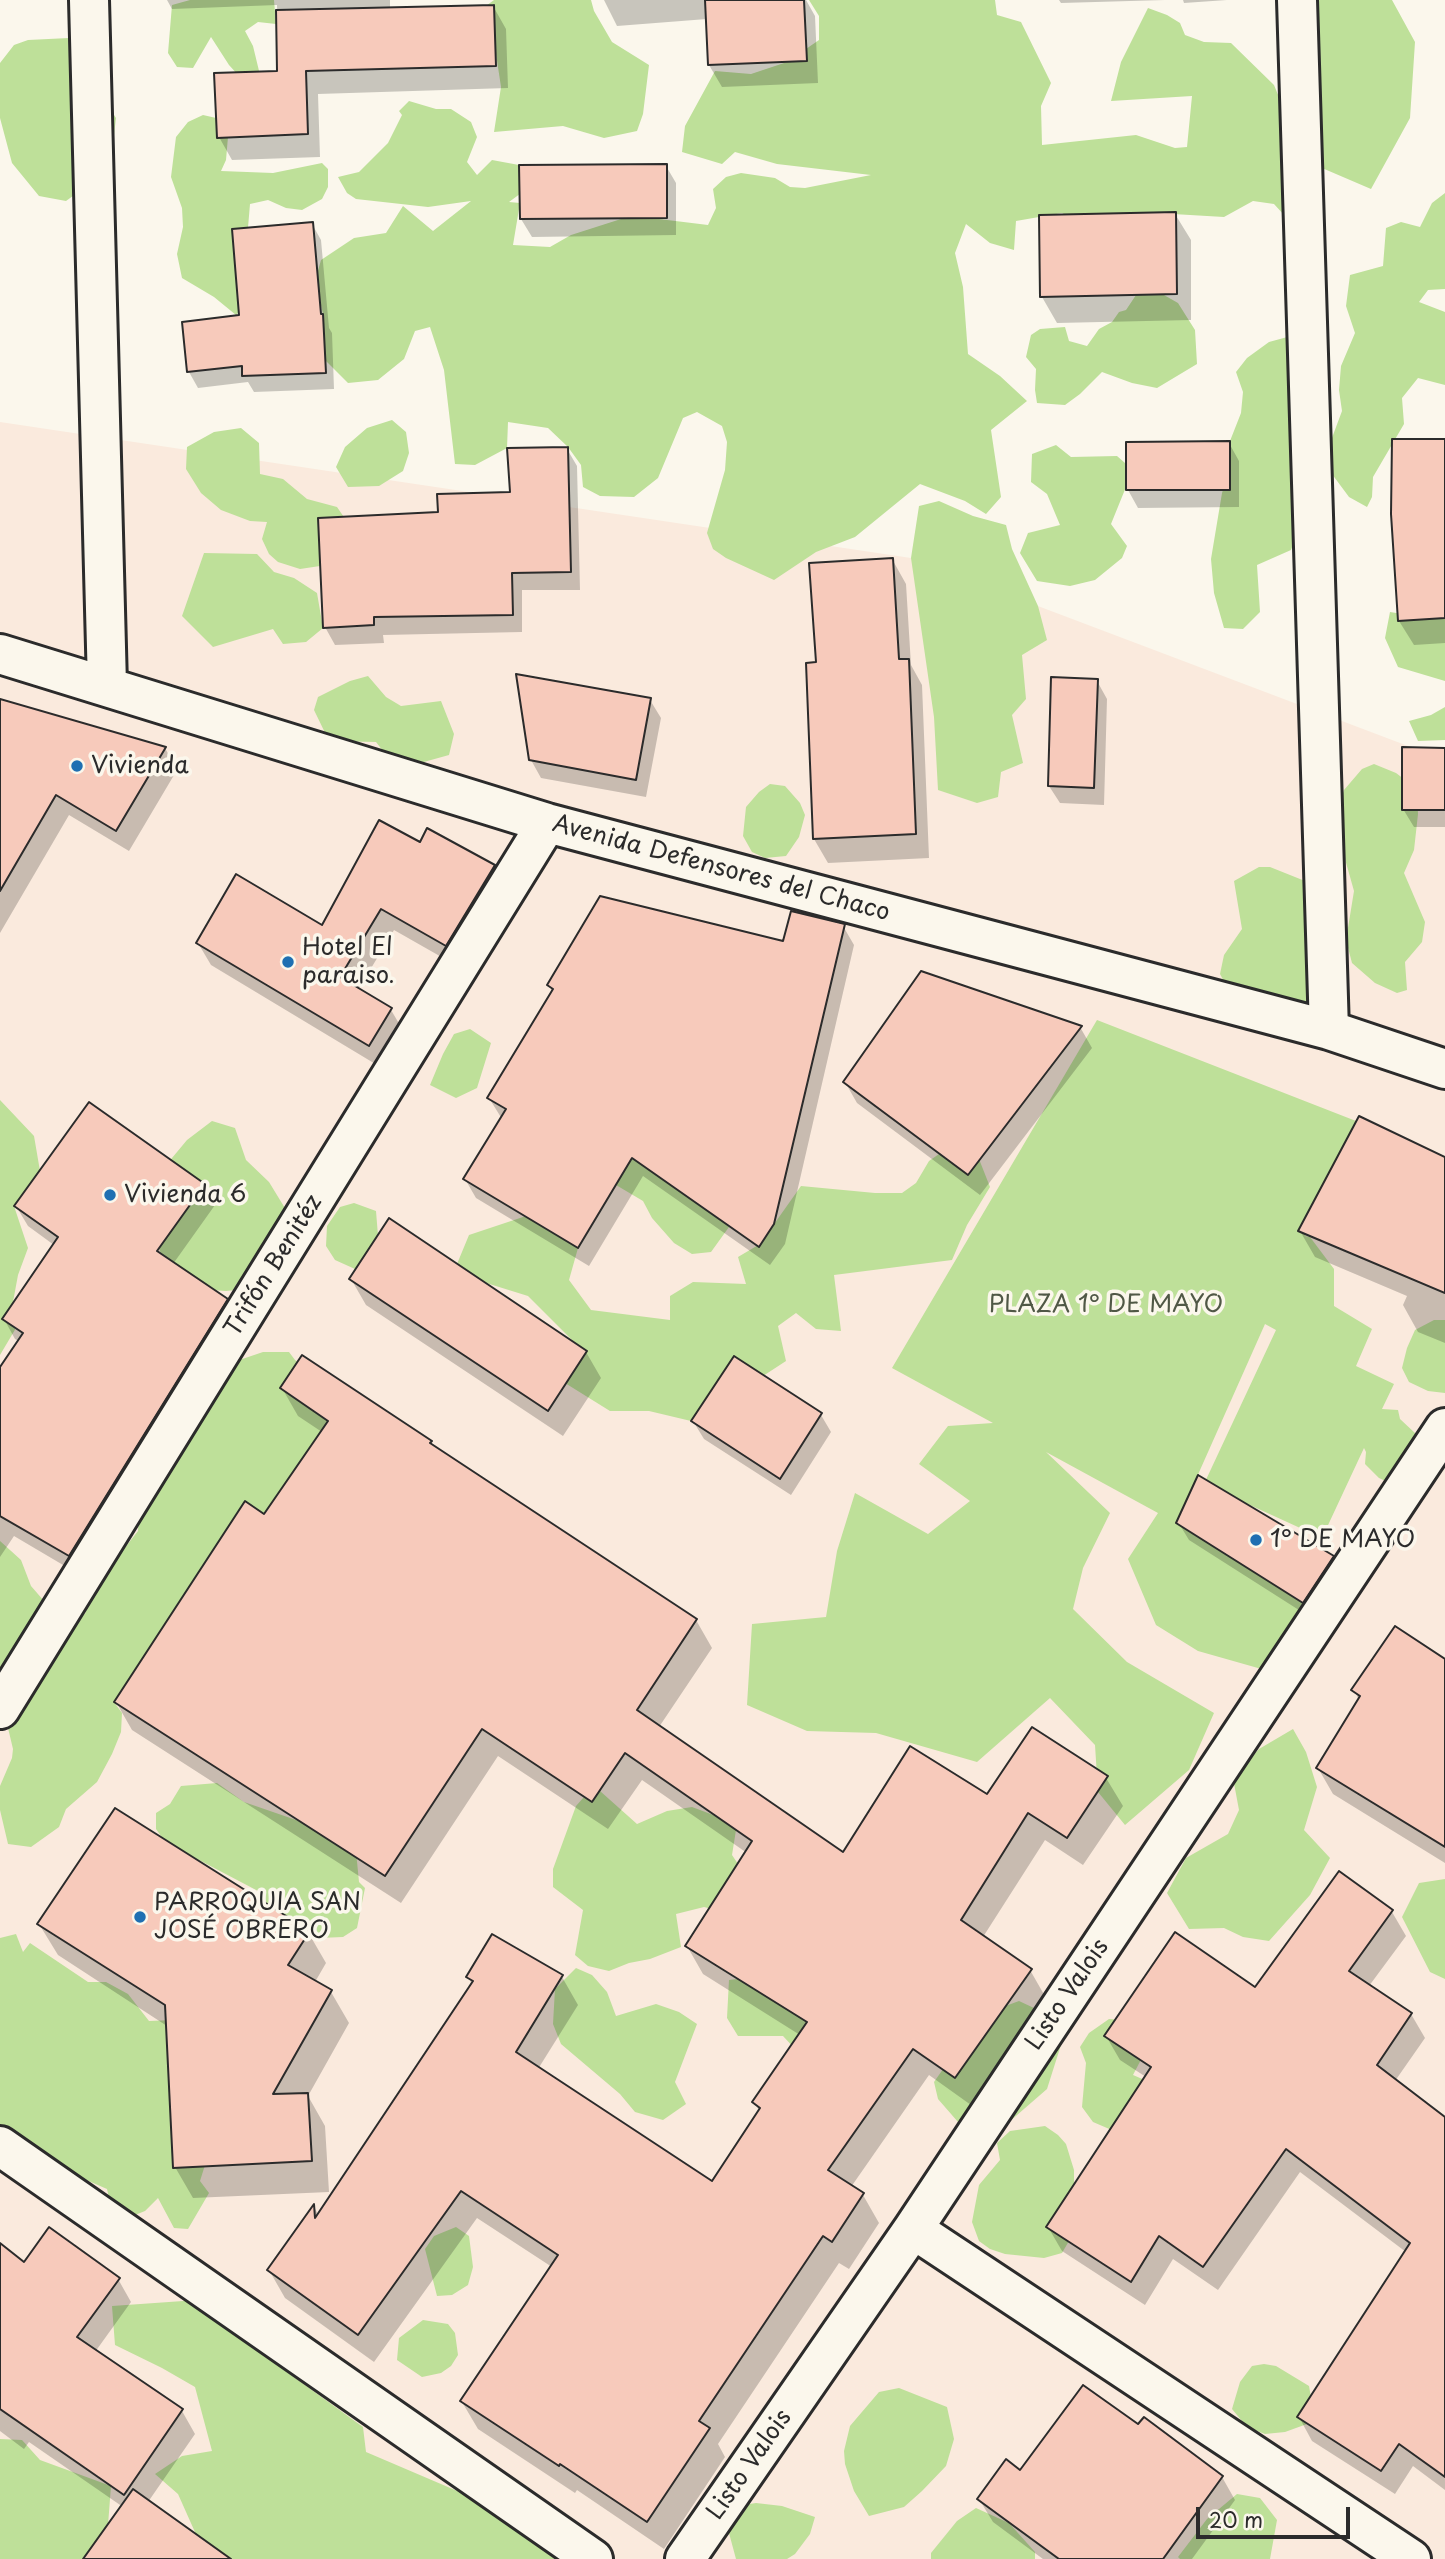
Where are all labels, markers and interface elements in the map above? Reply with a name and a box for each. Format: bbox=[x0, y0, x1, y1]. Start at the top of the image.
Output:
place label: Vivienda bbox=[91, 752, 189, 780]
marker: Vivienda bbox=[69, 758, 85, 774]
street label: Avenida Defensores del Chaco bbox=[549, 810, 893, 928]
place label: Hotel El paraiso. bbox=[302, 934, 395, 990]
marker: Hotel El paraiso. bbox=[280, 954, 296, 970]
place label: Vivienda 6 bbox=[124, 1181, 246, 1209]
marker: Vivienda 6 bbox=[102, 1187, 118, 1203]
street label: Trifón Benitéz bbox=[219, 1190, 329, 1342]
park label: PLAZA 1° DE MAYO bbox=[989, 1291, 1223, 1319]
place label: 1° DE MAYO bbox=[1270, 1526, 1415, 1554]
marker: 1° DE MAYO bbox=[1248, 1532, 1264, 1548]
place label: PARROQUIA SAN JOSÉ OBRERO bbox=[154, 1889, 361, 1945]
marker: PARROQUIA SAN JOSÉ OBRERO bbox=[132, 1909, 148, 1925]
street label: Listo Valois bbox=[1020, 1934, 1116, 2056]
street label: Listo Valois bbox=[702, 2404, 798, 2526]
scale bar bbox=[1200, 2492, 1354, 2536]
text: 20 m bbox=[1209, 2503, 1263, 2535]

